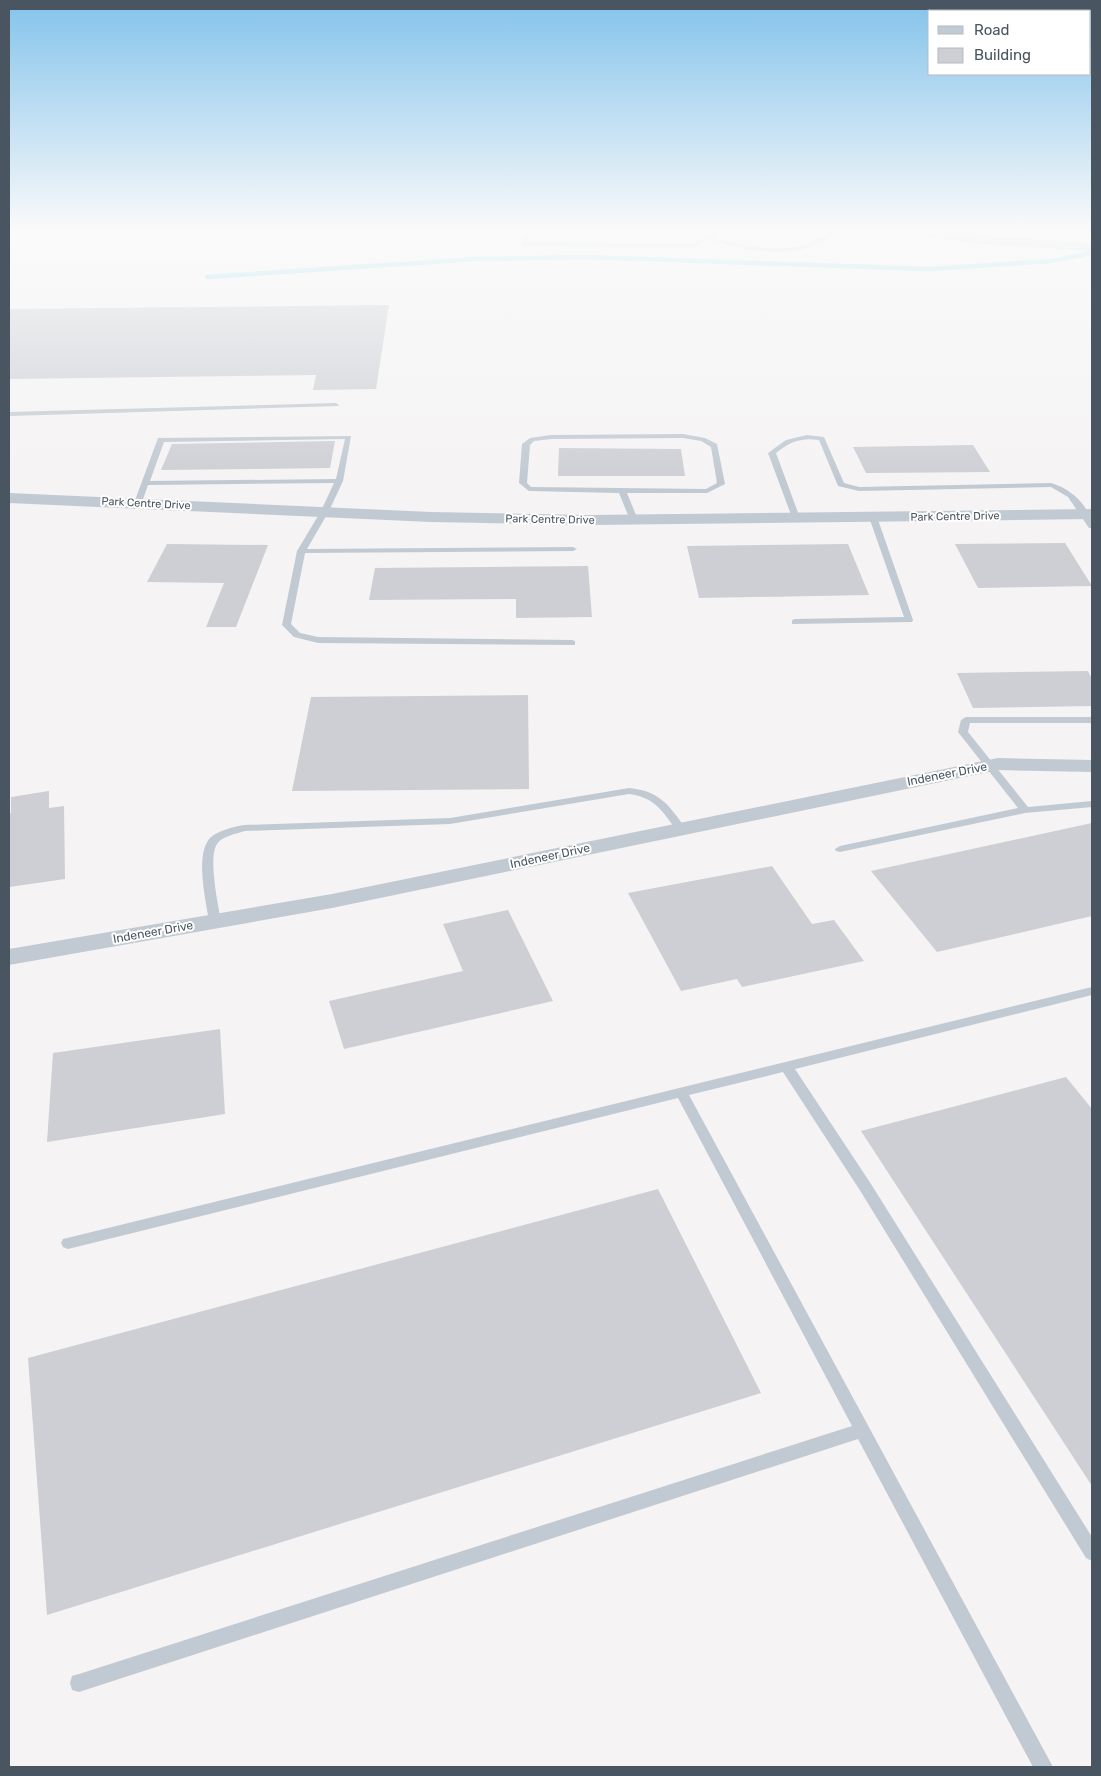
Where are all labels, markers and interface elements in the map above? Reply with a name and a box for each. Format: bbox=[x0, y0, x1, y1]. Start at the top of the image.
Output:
legend bbox=[928, 10, 1091, 75]
text: Road bbox=[974, 21, 1010, 39]
text: Building bbox=[974, 46, 1031, 64]
street label: Park Centre Drive bbox=[101, 495, 191, 512]
street label: Park Centre Drive bbox=[910, 509, 1000, 524]
street label: Park Centre Drive bbox=[505, 512, 595, 527]
street label: Indeneer Drive bbox=[906, 759, 988, 789]
street label: Indeneer Drive bbox=[509, 841, 591, 871]
street label: Indeneer Drive bbox=[112, 918, 194, 946]

